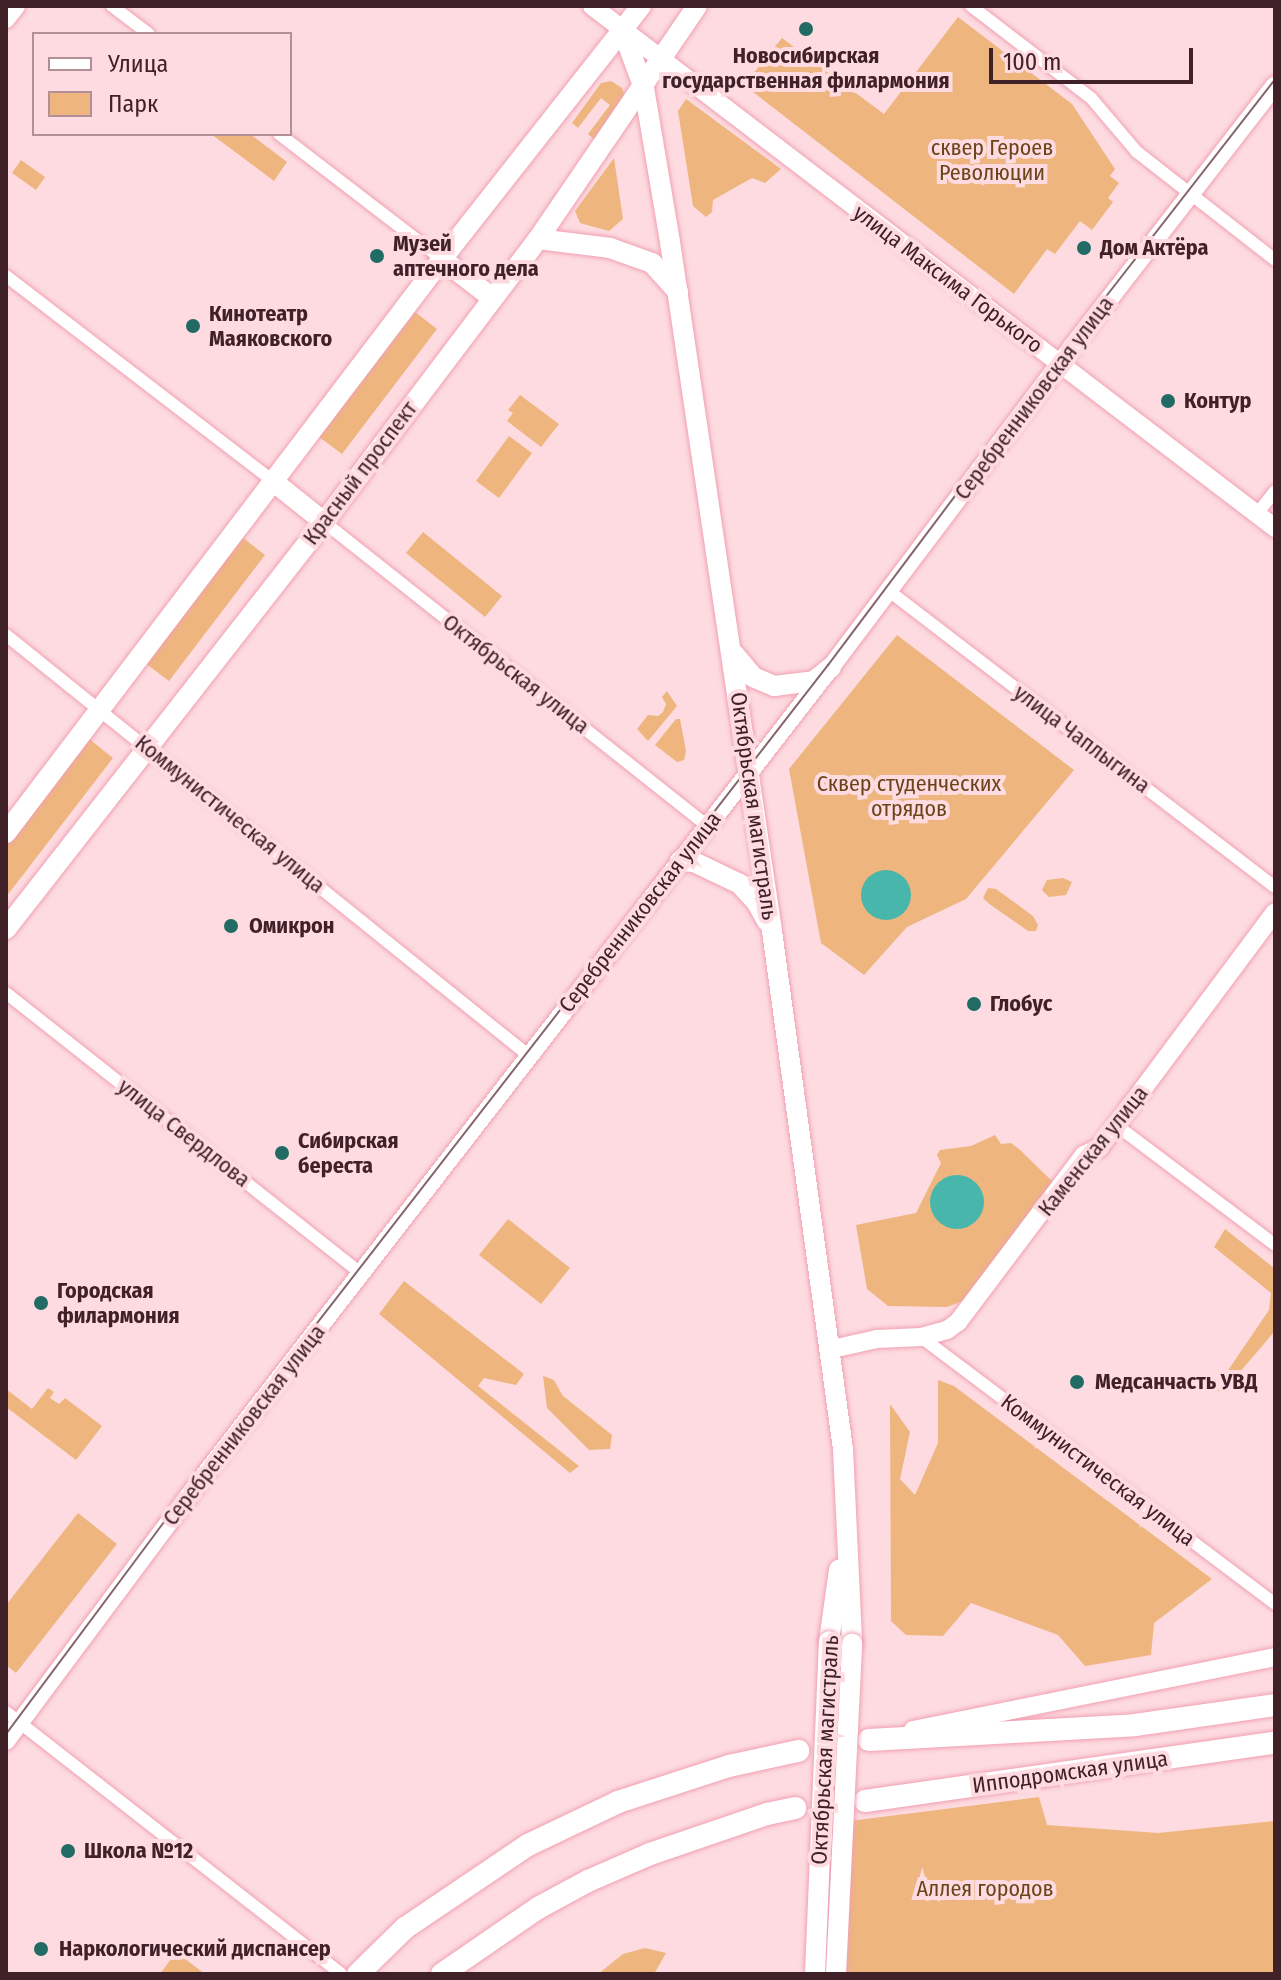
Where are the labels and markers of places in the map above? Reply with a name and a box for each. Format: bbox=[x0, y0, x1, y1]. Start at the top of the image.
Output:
marker: Новосибирская государственная филармония bbox=[797, 20, 815, 38]
place label: Новосибирская государственная филармония bbox=[662, 42, 950, 94]
place label: Музей аптечного дела bbox=[393, 230, 539, 282]
place label: Дом Актёра bbox=[1100, 235, 1208, 261]
marker: Дом Актёра bbox=[1075, 239, 1093, 257]
marker: Музей аптечного дела bbox=[368, 247, 386, 265]
place label: Кинотеатр Маяковского bbox=[209, 300, 332, 352]
marker: Кинотеатр Маяковского bbox=[184, 317, 202, 335]
place label: Контур bbox=[1184, 388, 1251, 414]
marker: Контур bbox=[1159, 392, 1177, 410]
place label: Омикрон bbox=[249, 913, 335, 939]
marker: Омикрон bbox=[220, 915, 242, 937]
place label: Глобус bbox=[990, 991, 1052, 1017]
marker: Глобус bbox=[965, 995, 983, 1013]
place label: Сибирская береста bbox=[298, 1127, 399, 1178]
marker: Сибирская береста bbox=[273, 1144, 291, 1162]
place label: Городская филармония bbox=[57, 1277, 180, 1328]
marker: Городская филармония bbox=[32, 1294, 50, 1312]
place label: Медсанчасть УВД bbox=[1095, 1369, 1257, 1395]
marker: Медсанчасть УВД bbox=[1066, 1371, 1088, 1393]
place label: Школа №12 bbox=[84, 1838, 193, 1864]
marker: Школа №12 bbox=[59, 1842, 77, 1860]
place label: Наркологический диспансер bbox=[59, 1936, 331, 1962]
marker: Наркологический диспансер bbox=[30, 1938, 52, 1960]

